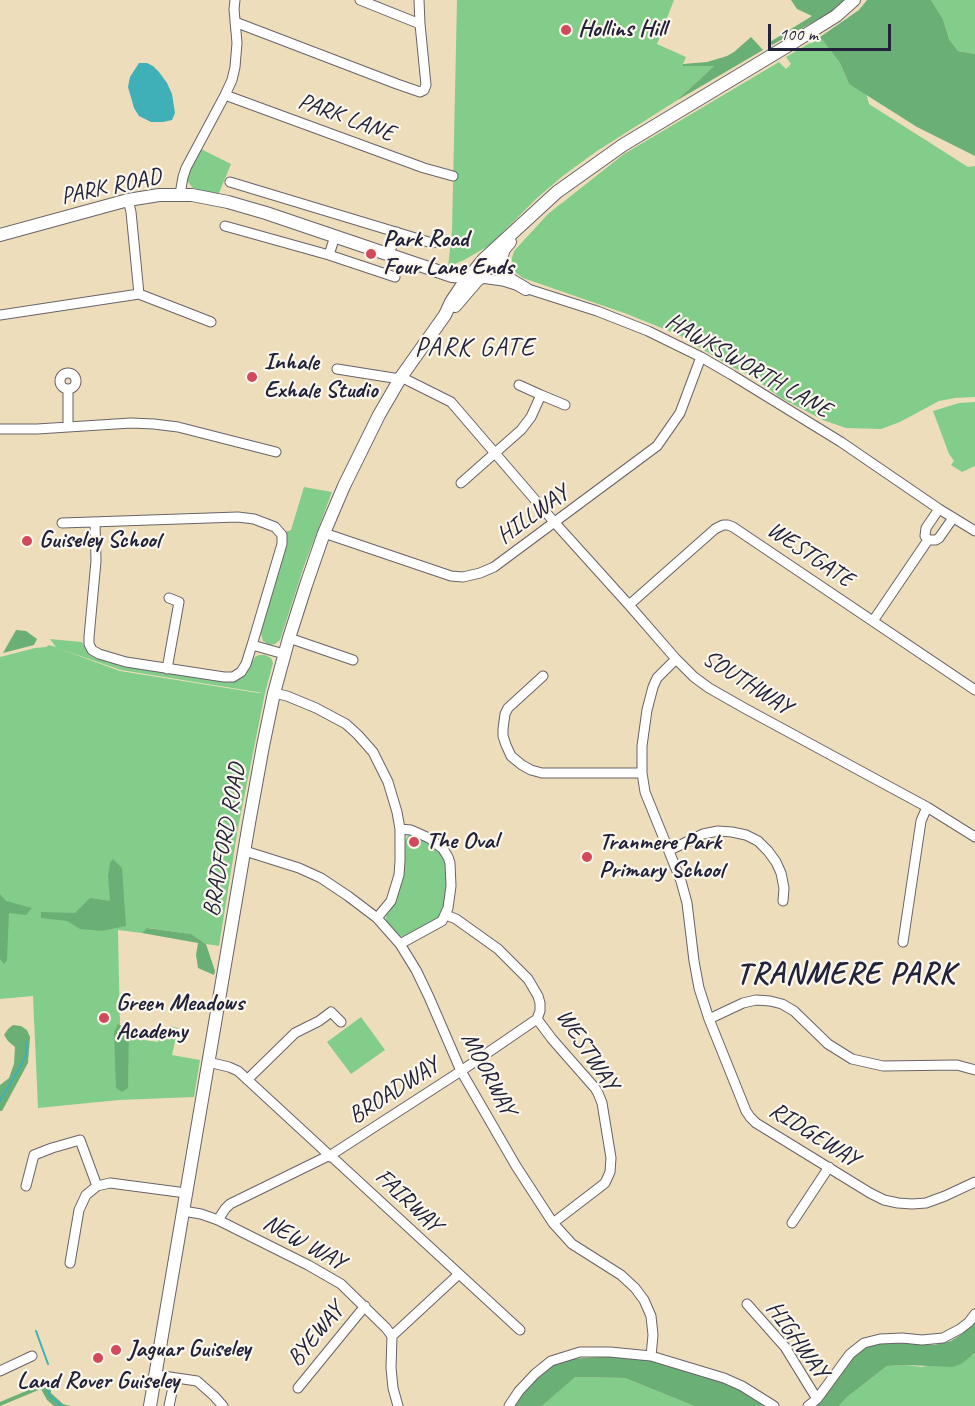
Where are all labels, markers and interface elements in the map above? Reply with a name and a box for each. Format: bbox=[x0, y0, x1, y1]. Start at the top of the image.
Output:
scale bar bbox=[771, 12, 894, 50]
place label: Hollins Hill bbox=[578, 16, 666, 44]
marker: Hollins Hill bbox=[559, 23, 573, 37]
text: 100 m bbox=[779, 23, 818, 45]
street label: PARK LANE bbox=[294, 87, 398, 149]
street label: PARK ROAD bbox=[58, 162, 164, 212]
place label: Park Road Four Lane Ends bbox=[383, 226, 513, 282]
marker: Park Road Four Lane Ends bbox=[364, 247, 378, 261]
street label: HAWKSWORTH LANE bbox=[660, 307, 836, 425]
district label: PARK GATE bbox=[415, 332, 535, 364]
place label: Inhale Exhale Studio bbox=[264, 349, 377, 405]
marker: Inhale Exhale Studio bbox=[245, 370, 259, 384]
street label: HILLWAY bbox=[491, 479, 575, 551]
street label: WESTGATE bbox=[761, 516, 859, 594]
place label: Guiseley School bbox=[39, 527, 160, 555]
marker: Guiseley School bbox=[20, 534, 34, 548]
street label: SOUTHWAY bbox=[697, 644, 797, 722]
street label: BRADFORD ROAD bbox=[197, 761, 253, 919]
place label: The Oval bbox=[426, 828, 498, 856]
place label: Tranmere Park Primary School bbox=[599, 829, 724, 885]
marker: The Oval bbox=[407, 835, 421, 849]
marker: Tranmere Park Primary School bbox=[580, 850, 594, 864]
district label: TRANMERE PARK bbox=[739, 957, 953, 993]
place label: Green Meadows Academy bbox=[116, 990, 244, 1046]
street label: WESTWAY bbox=[549, 1004, 625, 1096]
marker: Green Meadows Academy bbox=[97, 1011, 111, 1025]
street label: MOORWAY bbox=[454, 1027, 522, 1121]
street label: BROADWAY bbox=[343, 1051, 445, 1131]
street label: RIDGEWAY bbox=[764, 1096, 864, 1174]
street label: FAIRWAY bbox=[369, 1163, 447, 1239]
street label: NEW WAY bbox=[258, 1209, 350, 1277]
street label: HIGHWAY bbox=[759, 1296, 835, 1384]
street label: BYEWAY bbox=[282, 1297, 350, 1373]
place label: Jaguar Guiseley bbox=[128, 1336, 250, 1364]
marker: Jaguar Guiseley bbox=[109, 1343, 123, 1357]
marker: Land Rover Guiseley bbox=[91, 1351, 105, 1365]
place label: Land Rover Guiseley bbox=[17, 1368, 179, 1396]

